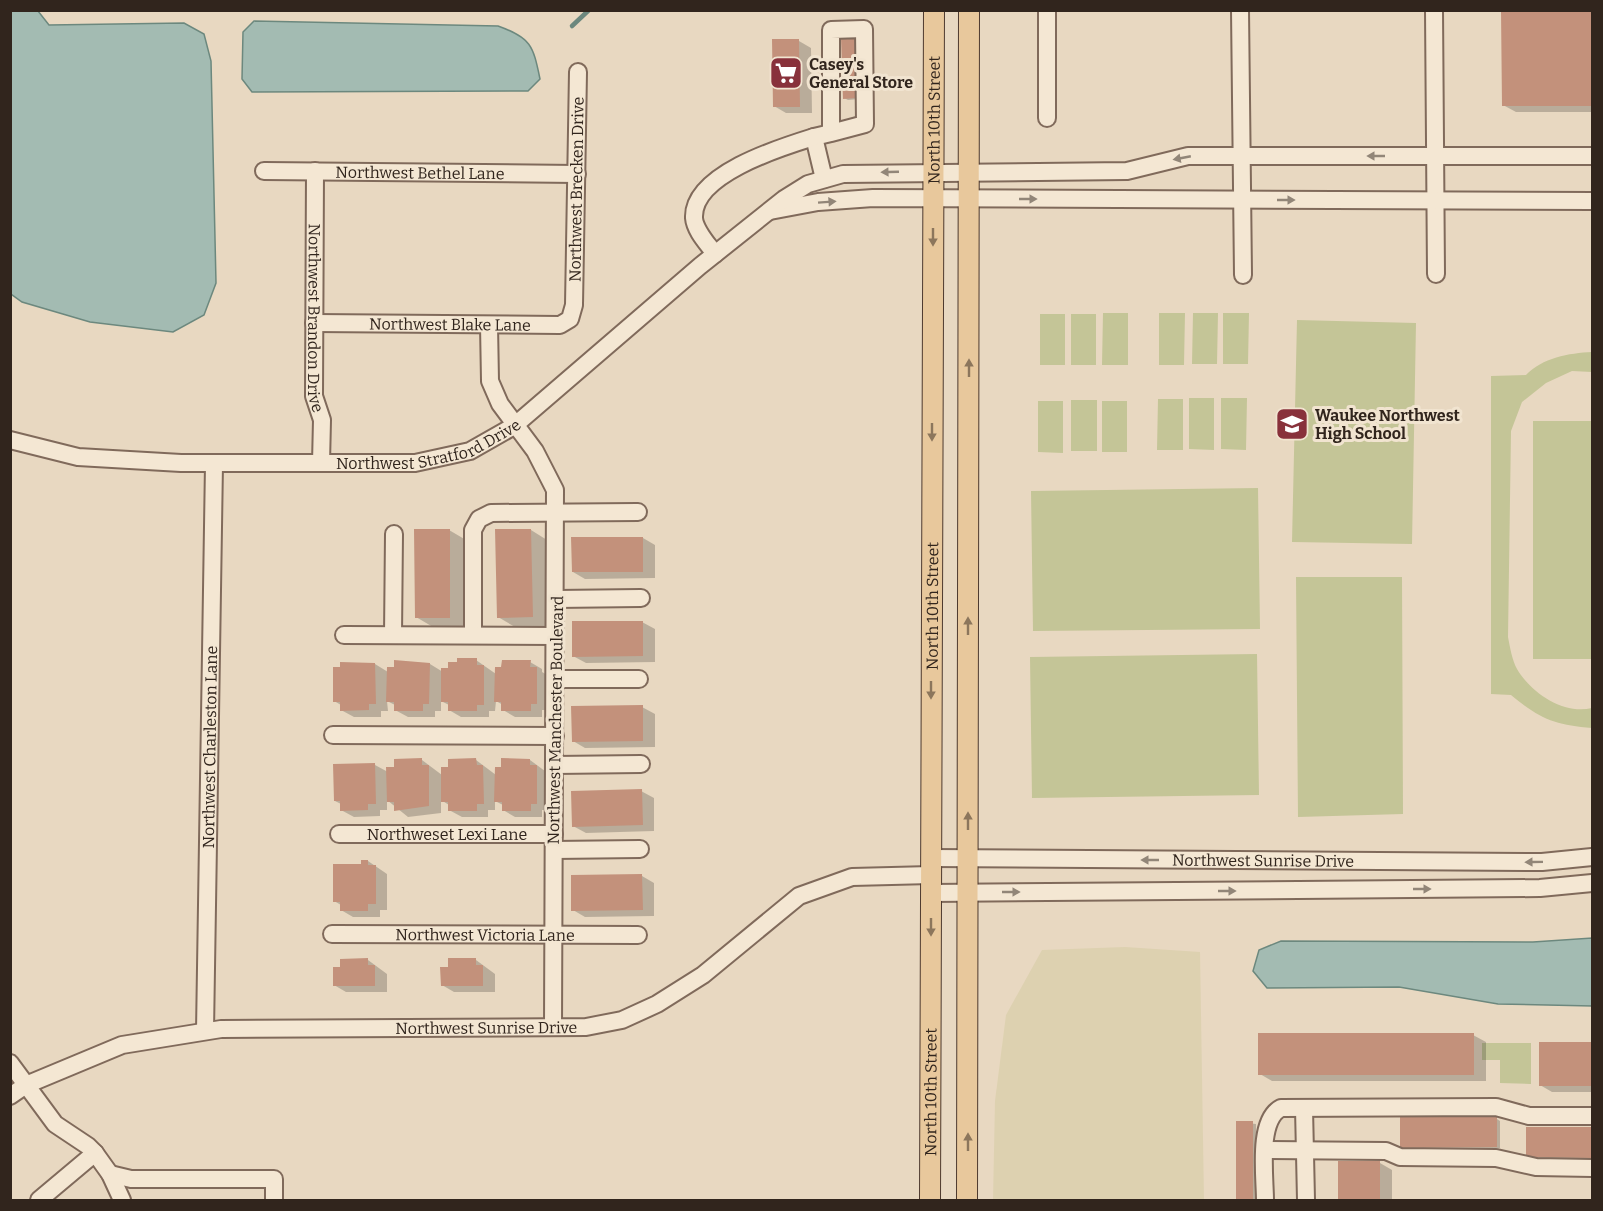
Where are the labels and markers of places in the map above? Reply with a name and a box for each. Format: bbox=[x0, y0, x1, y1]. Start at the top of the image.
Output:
supermarket icon: Casey's General Store bbox=[768, 55, 804, 91]
place label: Casey's General Store bbox=[809, 55, 913, 92]
school or university icon: Waukee Northwest High School bbox=[1274, 406, 1310, 442]
place label: Waukee Northwest High School bbox=[1315, 406, 1461, 443]

